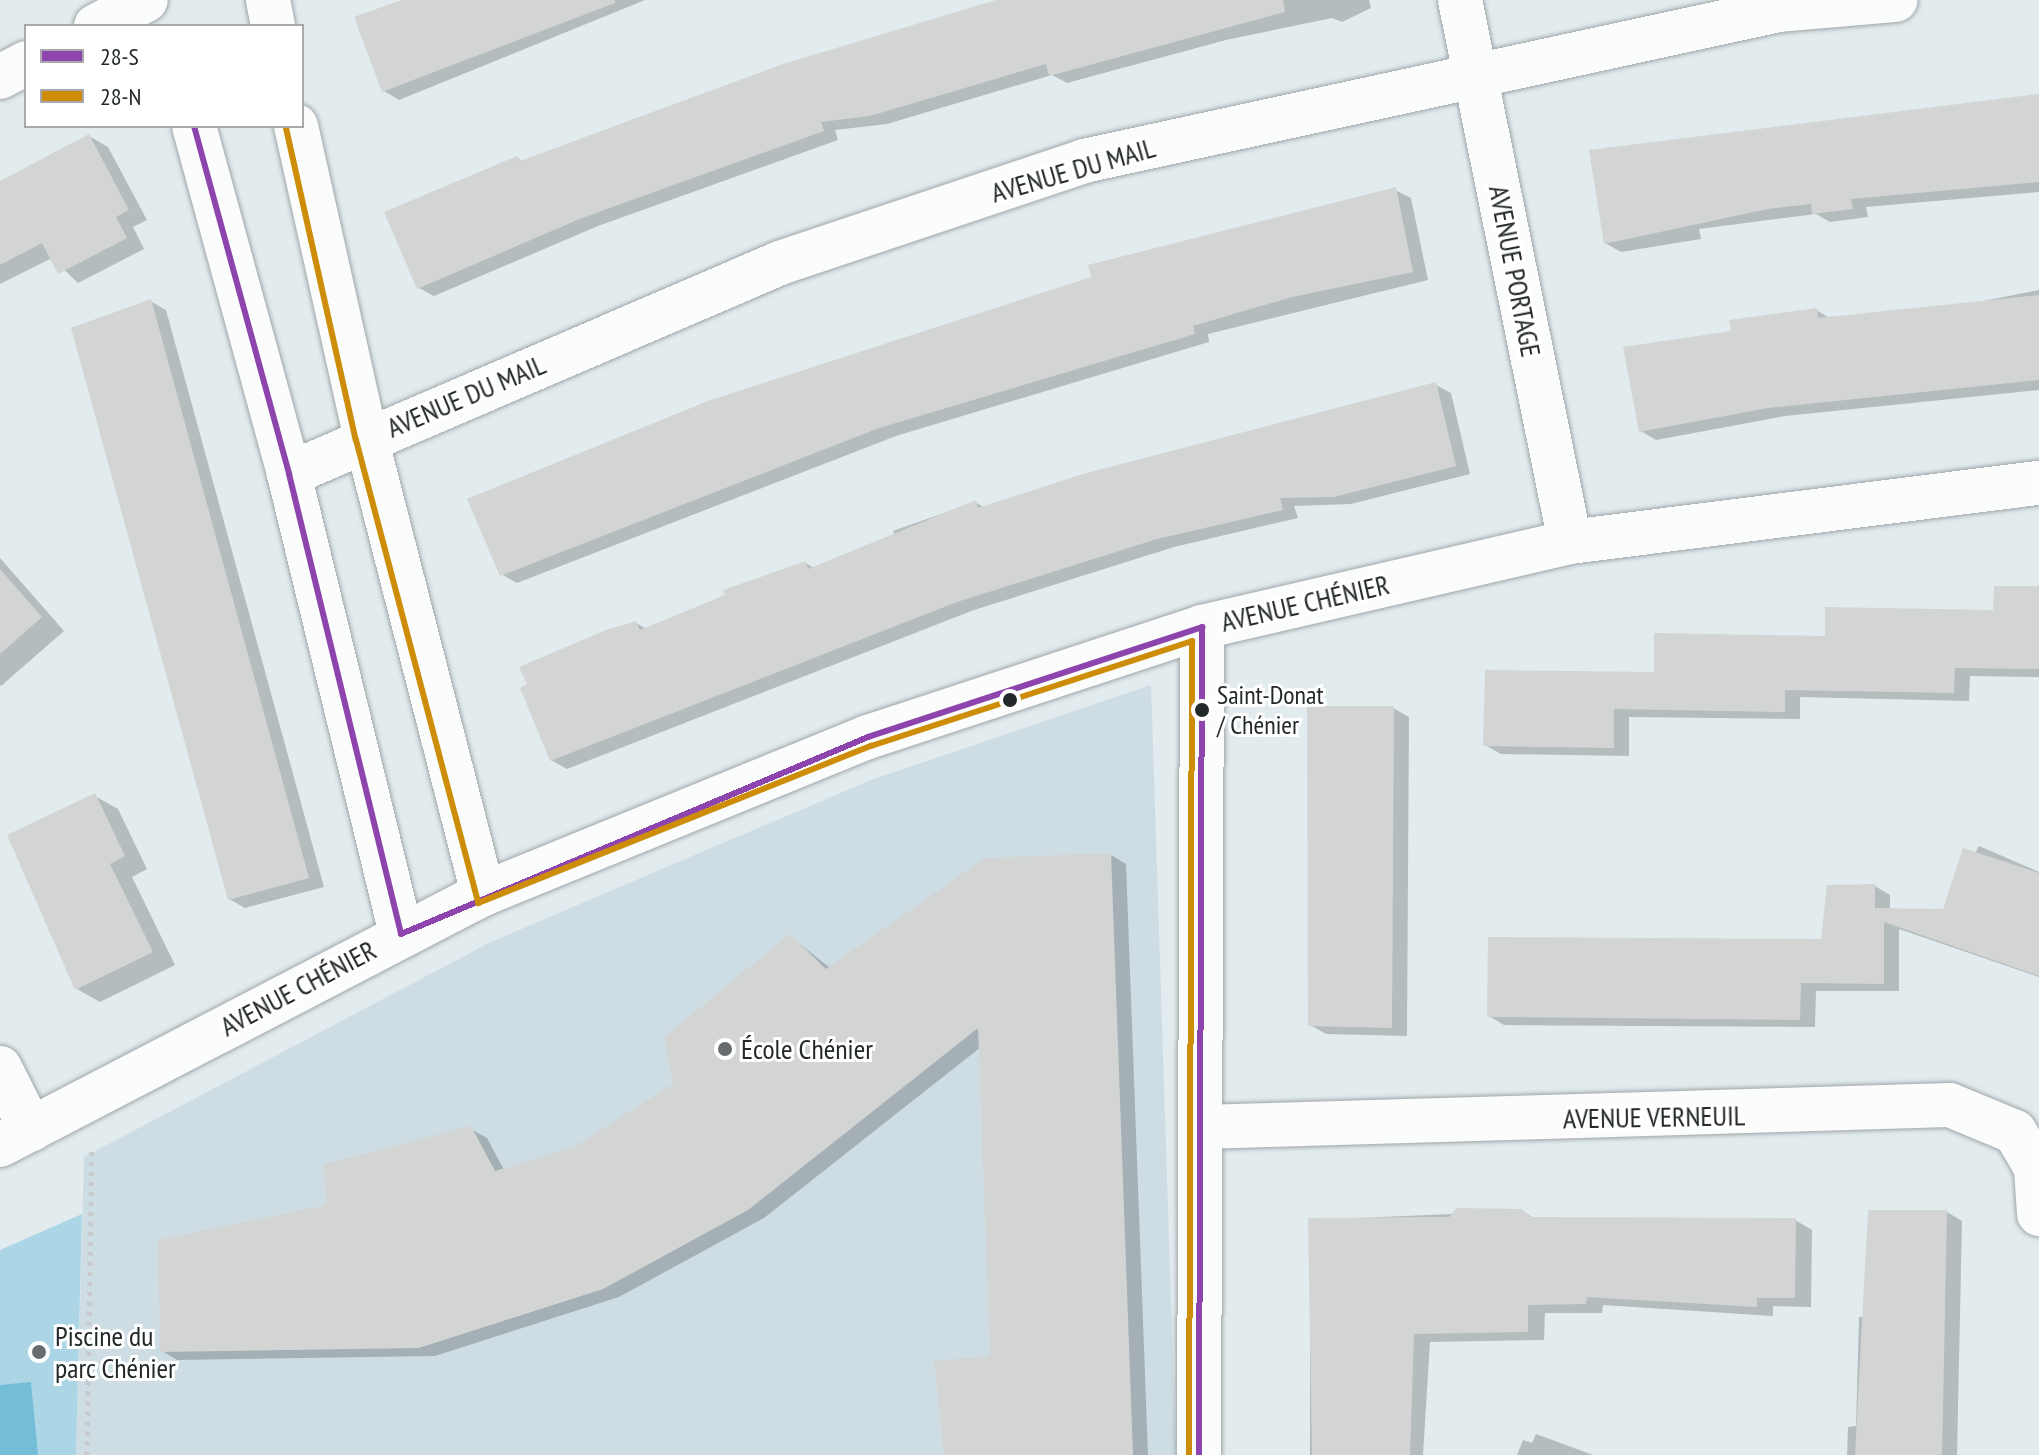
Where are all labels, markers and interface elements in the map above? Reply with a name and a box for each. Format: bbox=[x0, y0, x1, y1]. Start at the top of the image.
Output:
legend bbox=[24, 24, 304, 128]
text: 28-S bbox=[100, 41, 139, 72]
text: 28-N bbox=[100, 81, 142, 112]
street label: AVENUE DU MAIL bbox=[987, 131, 1159, 209]
street label: AVENUE PORTAGE bbox=[1482, 182, 1548, 360]
street label: AVENUE DU MAIL bbox=[382, 347, 550, 445]
street label: AVENUE CHÉNIER bbox=[1218, 567, 1392, 639]
place label: Saint-Donat / Chénier bbox=[1217, 679, 1324, 740]
unlabelled marker bbox=[1002, 692, 1018, 708]
marker: Saint-Donat / Chénier bbox=[1194, 702, 1210, 718]
street label: AVENUE CHÉNIER bbox=[214, 933, 382, 1043]
place label: École Chénier bbox=[741, 1032, 873, 1066]
marker: École Chénier bbox=[716, 1040, 734, 1058]
street label: AVENUE VERNEUIL bbox=[1562, 1099, 1746, 1135]
place label: Piscine du parc Chénier bbox=[55, 1319, 176, 1385]
marker: Piscine du parc Chénier bbox=[30, 1343, 48, 1361]

